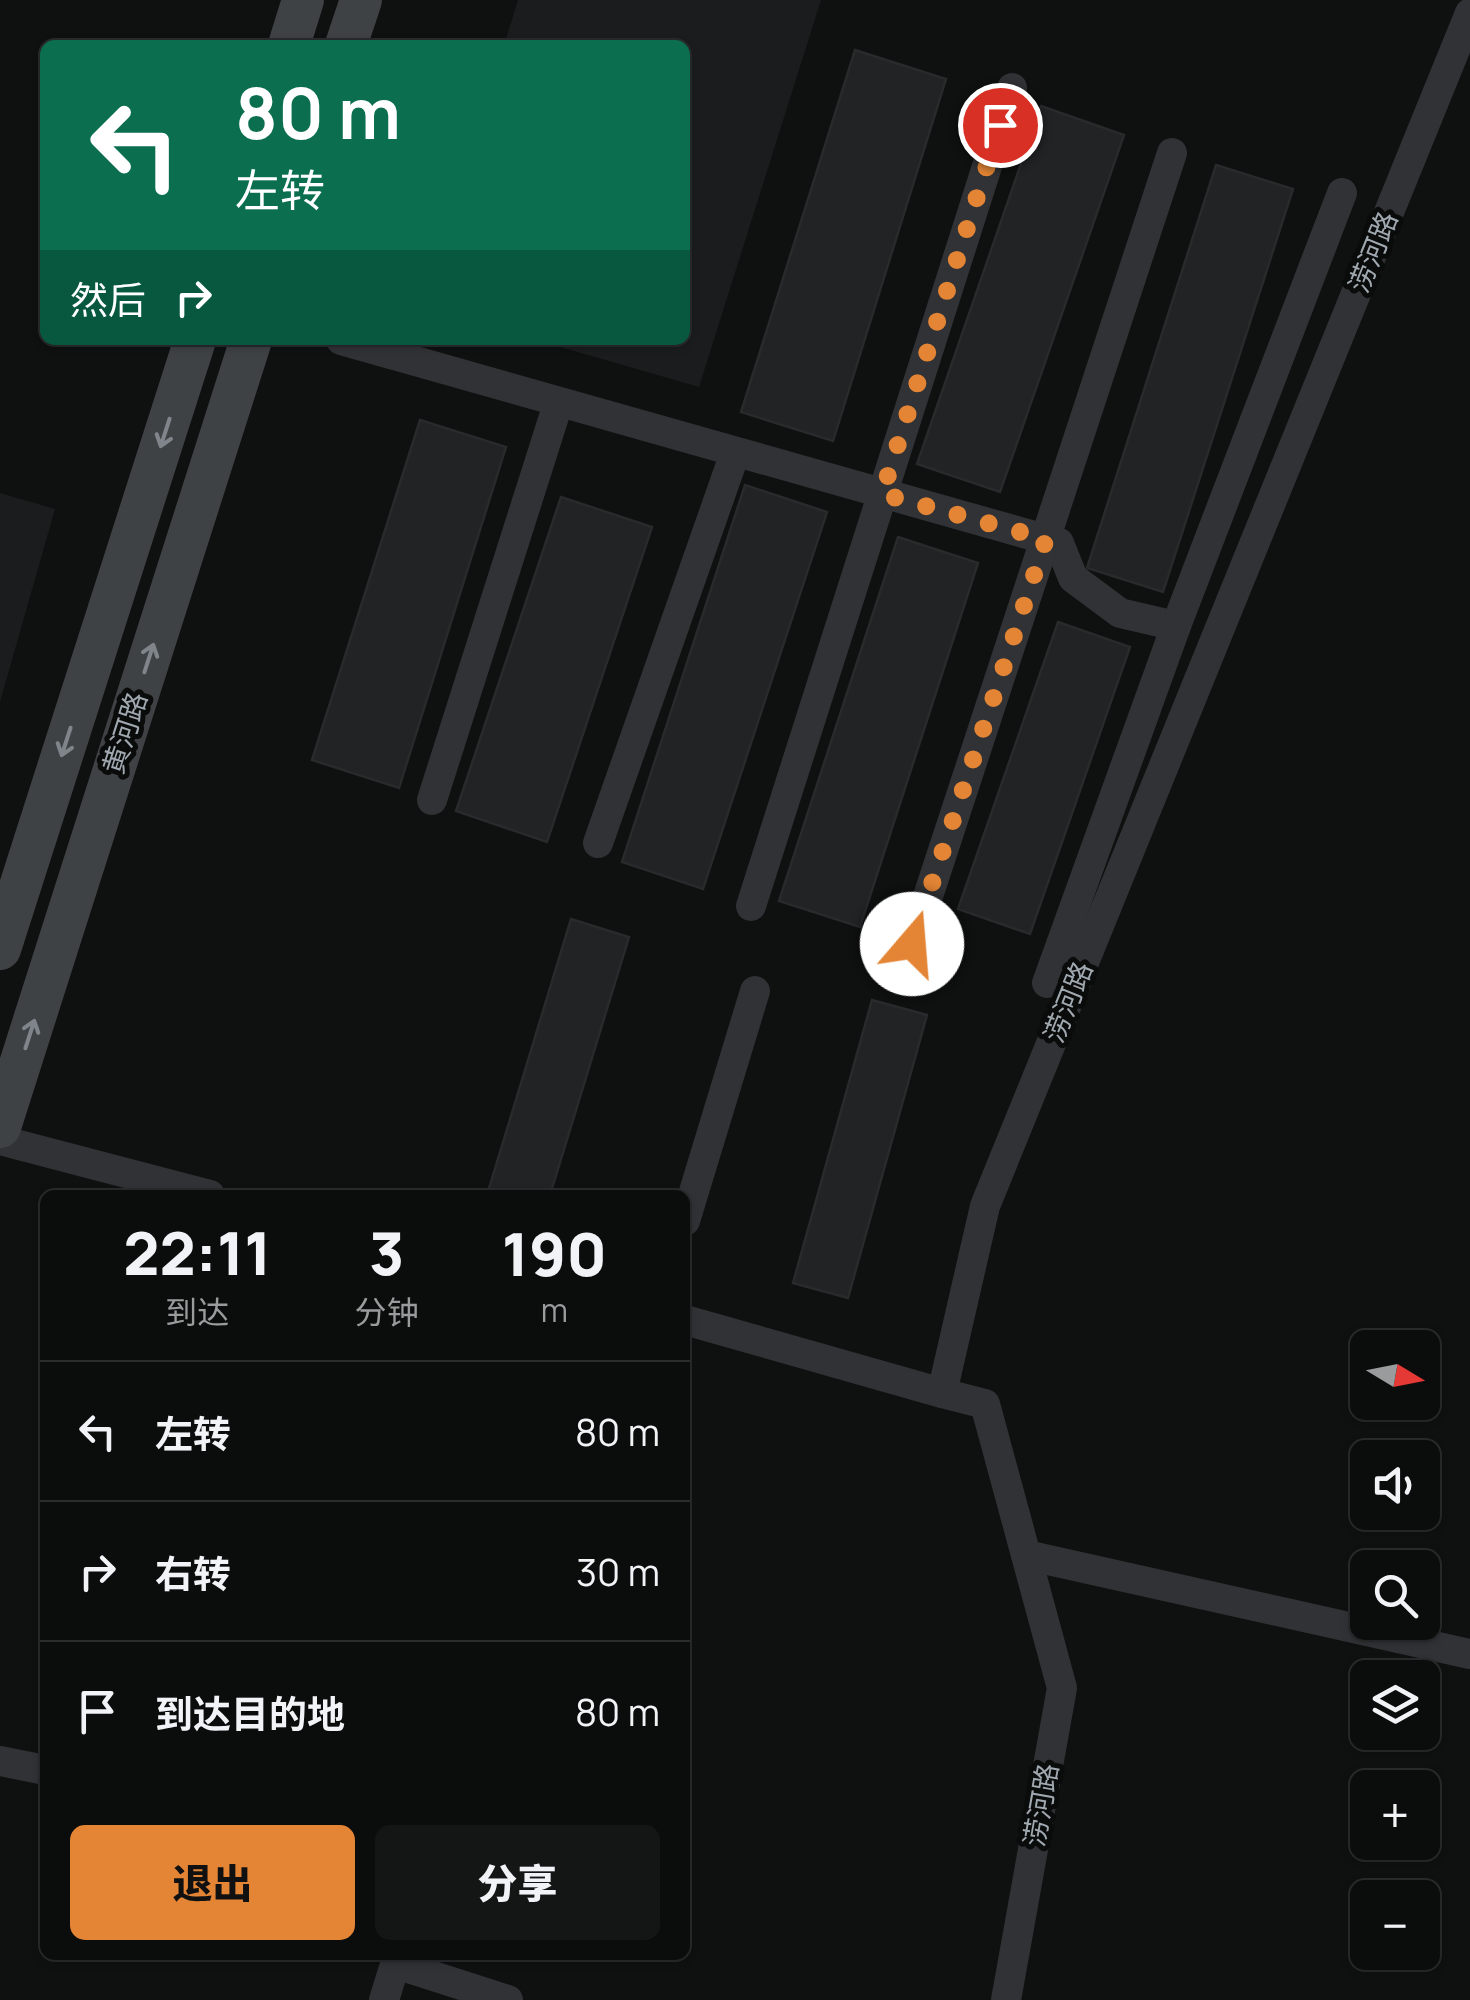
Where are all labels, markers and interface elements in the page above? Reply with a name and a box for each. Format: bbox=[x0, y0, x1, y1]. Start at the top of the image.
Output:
text: 80 m bbox=[235, 64, 401, 160]
icon: left bbox=[70, 80, 200, 210]
pin bbox=[958, 83, 1043, 168]
icon: arrive bbox=[973, 98, 1028, 153]
text: 左转 bbox=[235, 159, 325, 221]
street label: 涝河路 bbox=[1339, 206, 1405, 298]
icon: right bbox=[166, 270, 221, 325]
text: 然后 bbox=[70, 273, 146, 325]
one-way arrow bbox=[155, 417, 173, 448]
one-way arrow bbox=[142, 642, 160, 674]
street label: 黄河路 bbox=[93, 687, 155, 779]
one-way arrow bbox=[56, 726, 74, 758]
position arrow bbox=[860, 892, 964, 996]
street label: 涝河路 bbox=[1034, 956, 1100, 1048]
one-way arrow bbox=[22, 1019, 40, 1050]
text: 22:11 bbox=[123, 1211, 272, 1293]
text: 3 bbox=[369, 1211, 404, 1293]
text: 190 bbox=[502, 1212, 607, 1294]
text: m bbox=[541, 1288, 568, 1332]
text: 到达 bbox=[165, 1290, 229, 1334]
text: 分钟 bbox=[355, 1290, 419, 1334]
north arrow bbox=[1350, 1330, 1440, 1420]
map controls bbox=[1350, 1330, 1440, 1970]
icon: left bbox=[70, 1404, 125, 1459]
text: 80 m bbox=[575, 1405, 660, 1457]
text: 左转 bbox=[155, 1407, 231, 1459]
button: sound bbox=[1350, 1440, 1440, 1530]
icon: right bbox=[70, 1544, 125, 1599]
text: 30 m bbox=[576, 1545, 660, 1597]
text: 右转 bbox=[155, 1547, 231, 1599]
button: search bbox=[1350, 1550, 1440, 1640]
button: layers bbox=[1350, 1660, 1440, 1750]
icon: arrive bbox=[70, 1684, 125, 1739]
text: 80 m bbox=[575, 1685, 660, 1737]
text: 到达目的地 bbox=[155, 1687, 345, 1739]
street label: 涝河路 bbox=[1014, 1760, 1066, 1849]
button: + bbox=[1350, 1770, 1440, 1860]
button: 退出 bbox=[70, 1825, 355, 1940]
button: 分享 bbox=[375, 1825, 660, 1940]
button: − bbox=[1350, 1880, 1440, 1970]

